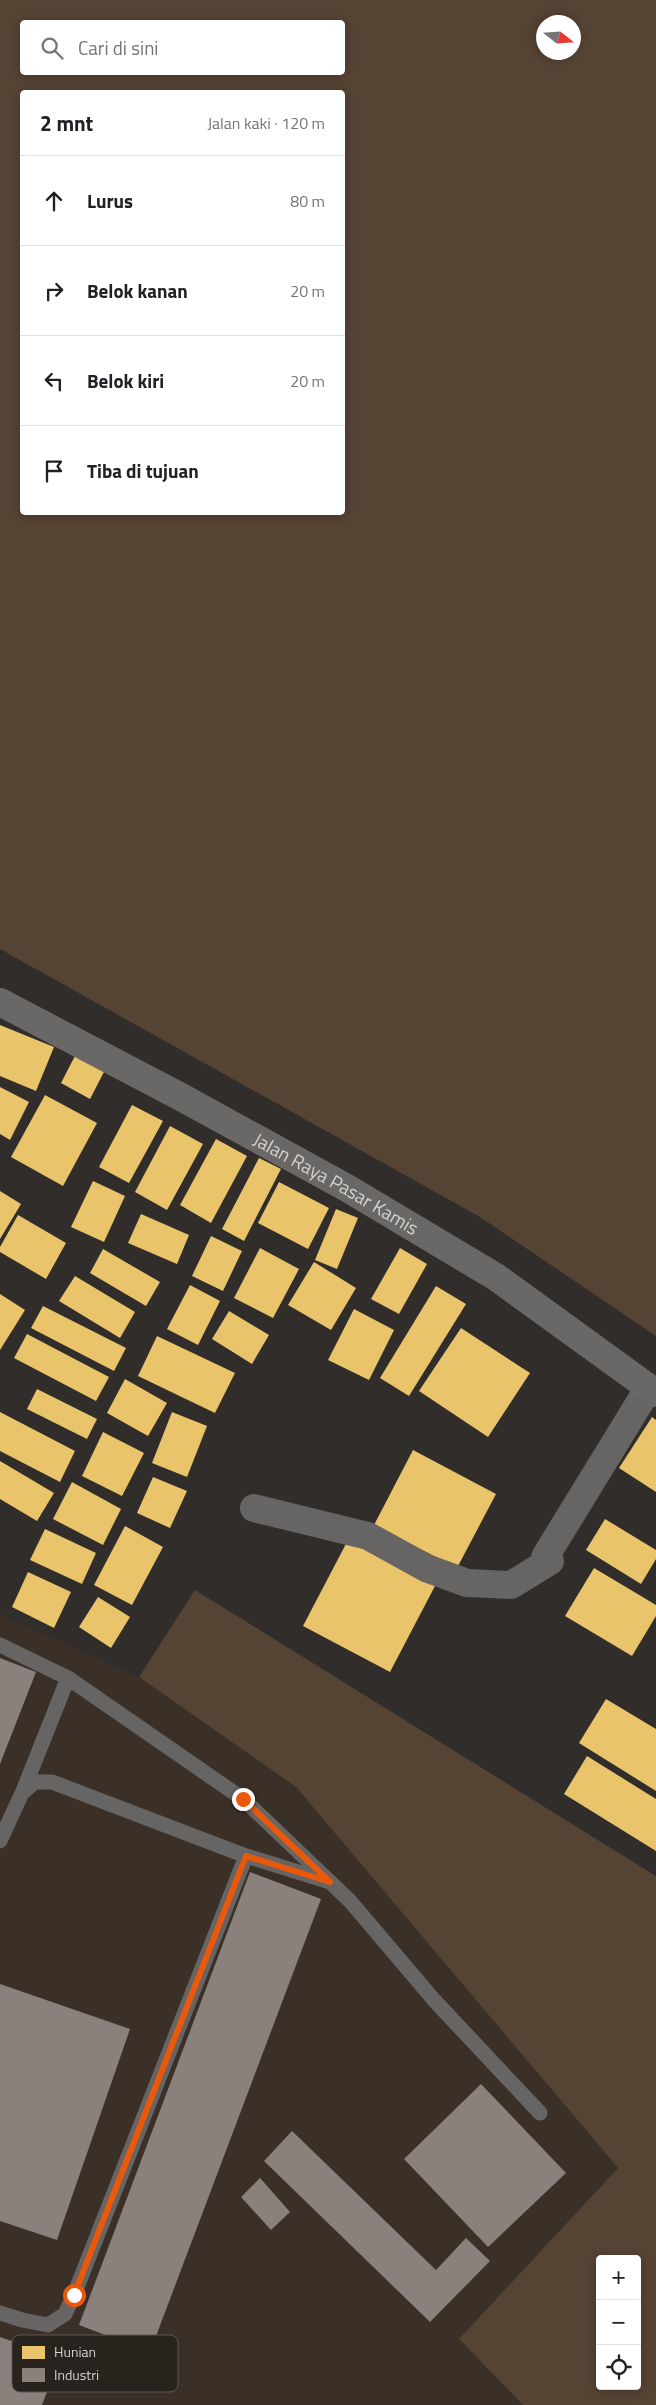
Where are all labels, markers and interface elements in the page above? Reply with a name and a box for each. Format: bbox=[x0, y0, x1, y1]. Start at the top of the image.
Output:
north arrow bbox=[536, 15, 581, 60]
search box bbox=[20, 20, 345, 75]
text: Cari di sini bbox=[78, 33, 159, 62]
icon: search bbox=[38, 34, 66, 62]
text: 2 mnt bbox=[40, 107, 93, 139]
text: Jalan kaki · 120 m bbox=[207, 111, 325, 135]
text: Lurus bbox=[87, 186, 133, 215]
icon: ahead bbox=[40, 187, 68, 215]
text: 80 m bbox=[290, 189, 325, 213]
text: Belok kanan bbox=[87, 276, 188, 305]
icon: right bbox=[40, 277, 68, 305]
text: 20 m bbox=[290, 279, 325, 303]
text: Belok kiri bbox=[87, 366, 164, 395]
icon: left bbox=[40, 367, 68, 395]
text: 20 m bbox=[290, 369, 325, 393]
text: Tiba di tujuan bbox=[87, 456, 199, 485]
icon: arrive bbox=[40, 457, 68, 485]
street label: Jalan Raya Pasar Kamis bbox=[248, 1124, 425, 1242]
route end bbox=[232, 1788, 255, 1811]
map controls bbox=[596, 2255, 641, 2390]
button: + bbox=[596, 2255, 641, 2300]
route start bbox=[63, 2284, 86, 2307]
button: − bbox=[596, 2300, 641, 2345]
legend bbox=[12, 2335, 178, 2392]
text: Hunian bbox=[54, 2341, 96, 2362]
button: locate bbox=[596, 2345, 641, 2390]
text: Industri bbox=[54, 2364, 99, 2385]

